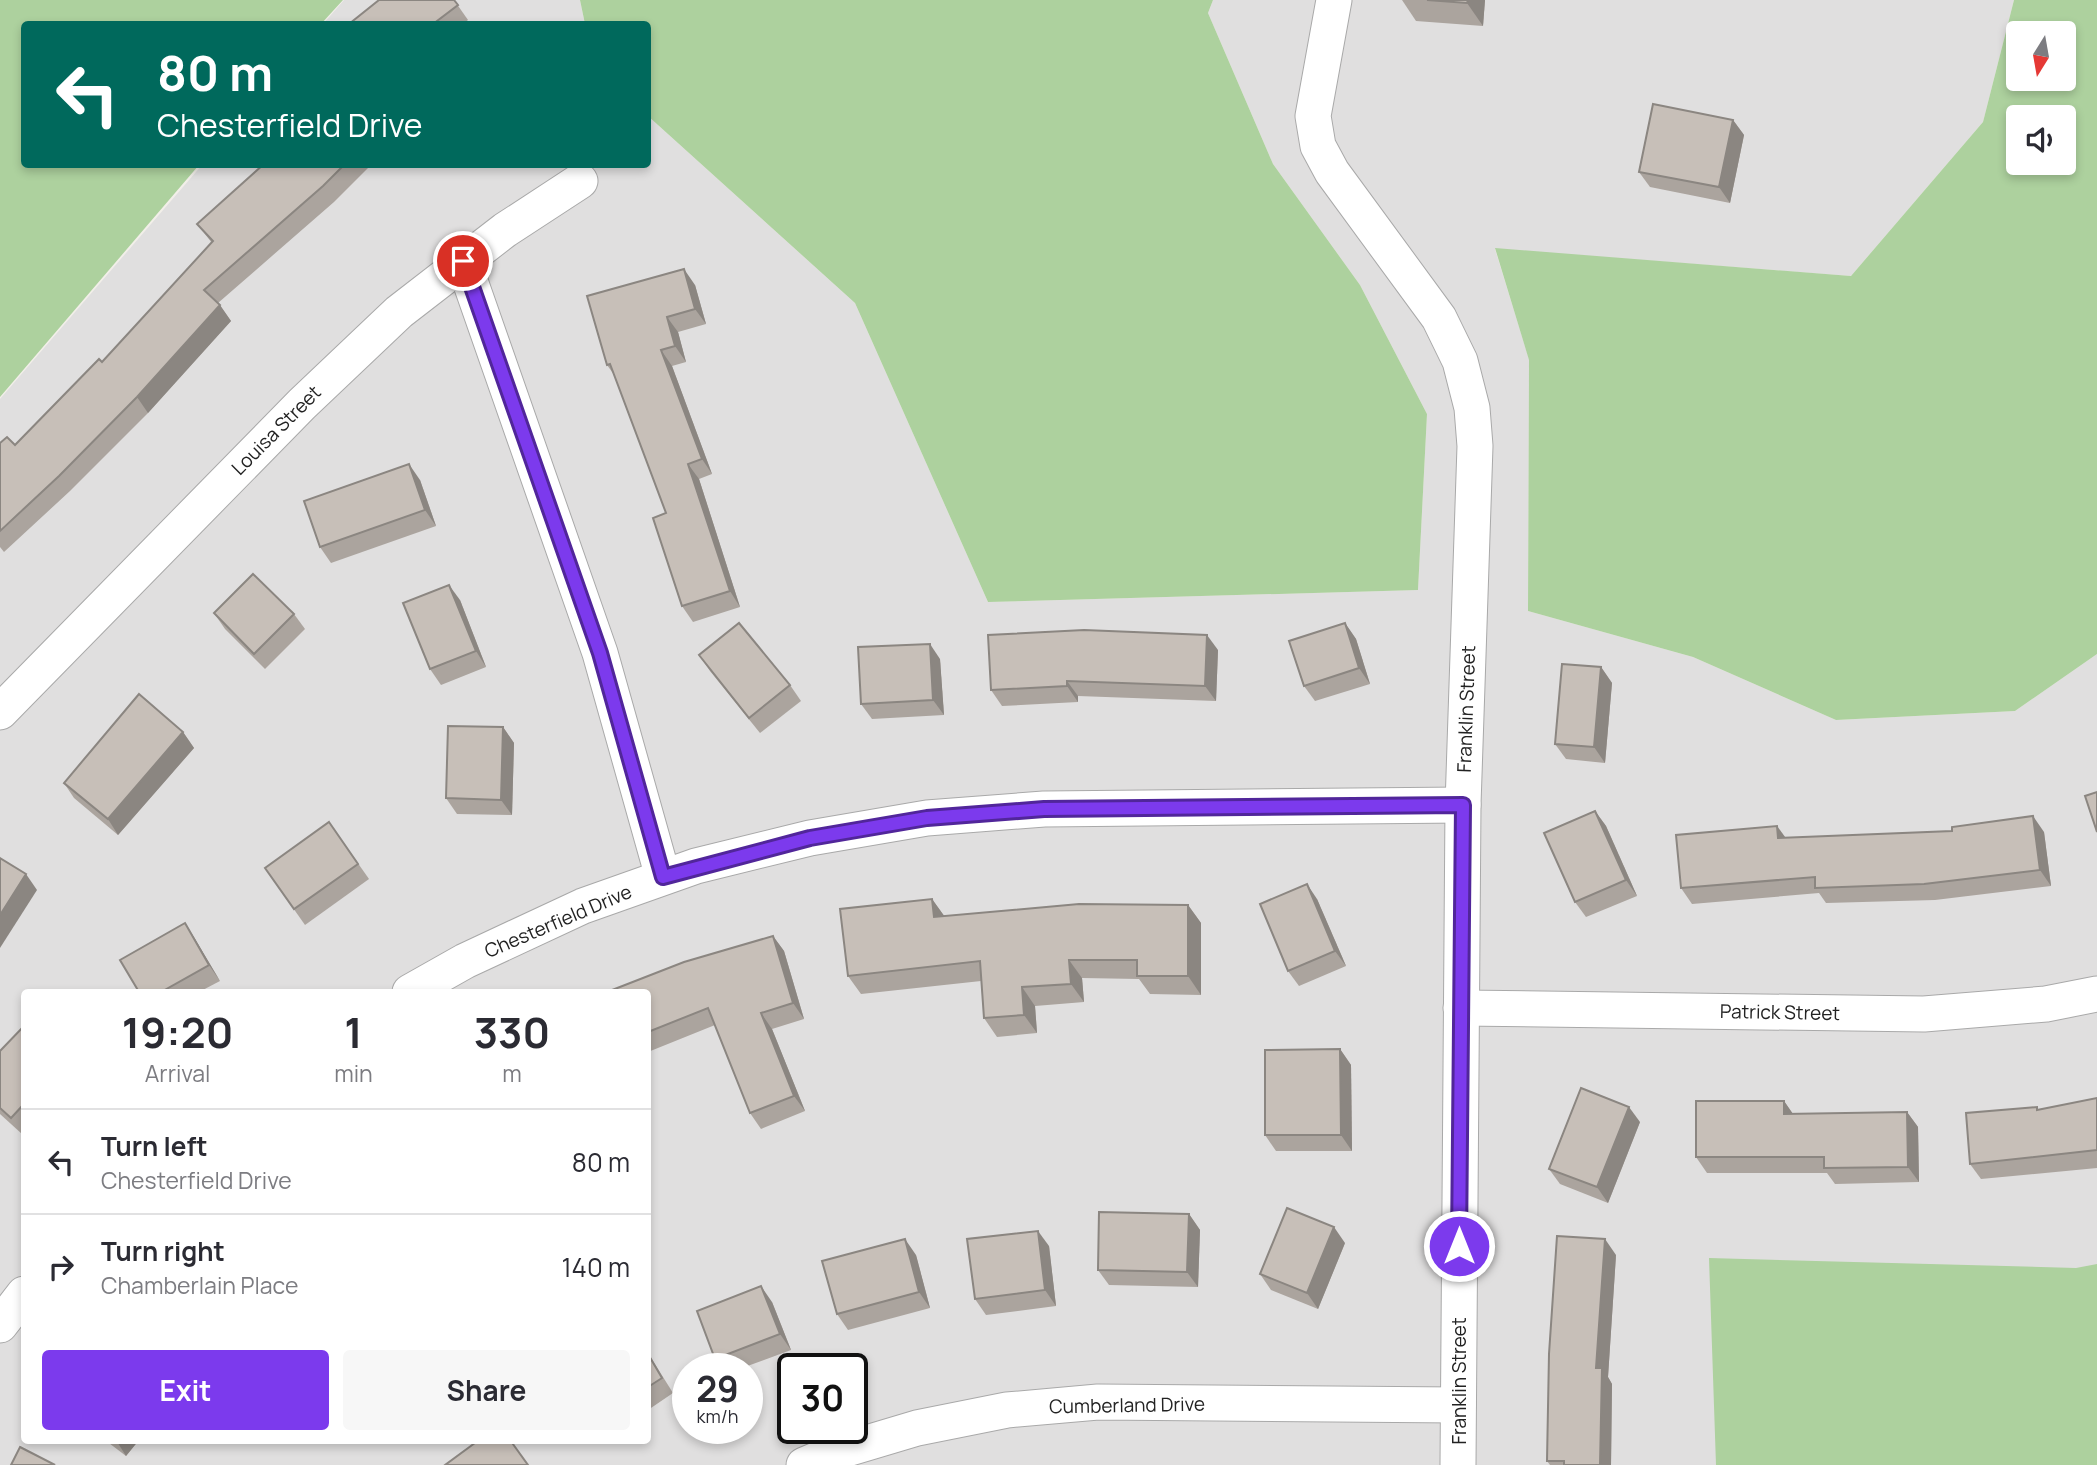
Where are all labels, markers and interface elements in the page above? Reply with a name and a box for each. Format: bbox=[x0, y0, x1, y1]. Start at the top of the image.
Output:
north arrow bbox=[2006, 21, 2076, 91]
map controls bbox=[2006, 21, 2076, 175]
text: 80 m bbox=[157, 39, 273, 106]
icon: left bbox=[42, 49, 133, 140]
text: Chesterfield Drive bbox=[157, 103, 422, 147]
button: sound bbox=[2006, 105, 2076, 175]
pin bbox=[433, 231, 493, 291]
icon: arrive bbox=[444, 242, 482, 280]
street label: Louisa Street bbox=[226, 380, 326, 480]
street label: Franklin Street bbox=[1451, 645, 1481, 773]
street label: Chesterfield Drive bbox=[480, 878, 636, 964]
street label: Patrick Street bbox=[1720, 998, 1840, 1026]
text: 19:20 bbox=[122, 1003, 233, 1061]
text: 1 bbox=[344, 1003, 363, 1061]
text: 330 bbox=[474, 1003, 550, 1061]
text: Arrival bbox=[145, 1057, 210, 1089]
text: min bbox=[334, 1057, 373, 1089]
text: m bbox=[502, 1057, 522, 1089]
text: Turn left bbox=[101, 1128, 208, 1164]
icon: left bbox=[42, 1143, 80, 1181]
text: 80 m bbox=[572, 1144, 630, 1180]
text: Chesterfield Drive bbox=[101, 1164, 292, 1196]
position arrow bbox=[1422, 1209, 1496, 1283]
text: Turn right bbox=[101, 1233, 225, 1269]
icon: right bbox=[42, 1248, 80, 1286]
text: 140 m bbox=[561, 1249, 630, 1285]
text: Chamberlain Place bbox=[101, 1269, 298, 1301]
street label: Franklin Street bbox=[1446, 1317, 1472, 1445]
button: Exit bbox=[42, 1350, 329, 1430]
button: Share bbox=[343, 1350, 630, 1430]
speed limit sign: 30 bbox=[777, 1353, 868, 1444]
text: 29 bbox=[696, 1365, 739, 1413]
street label: Cumberland Drive bbox=[1049, 1391, 1205, 1419]
text: km/h bbox=[697, 1404, 738, 1428]

